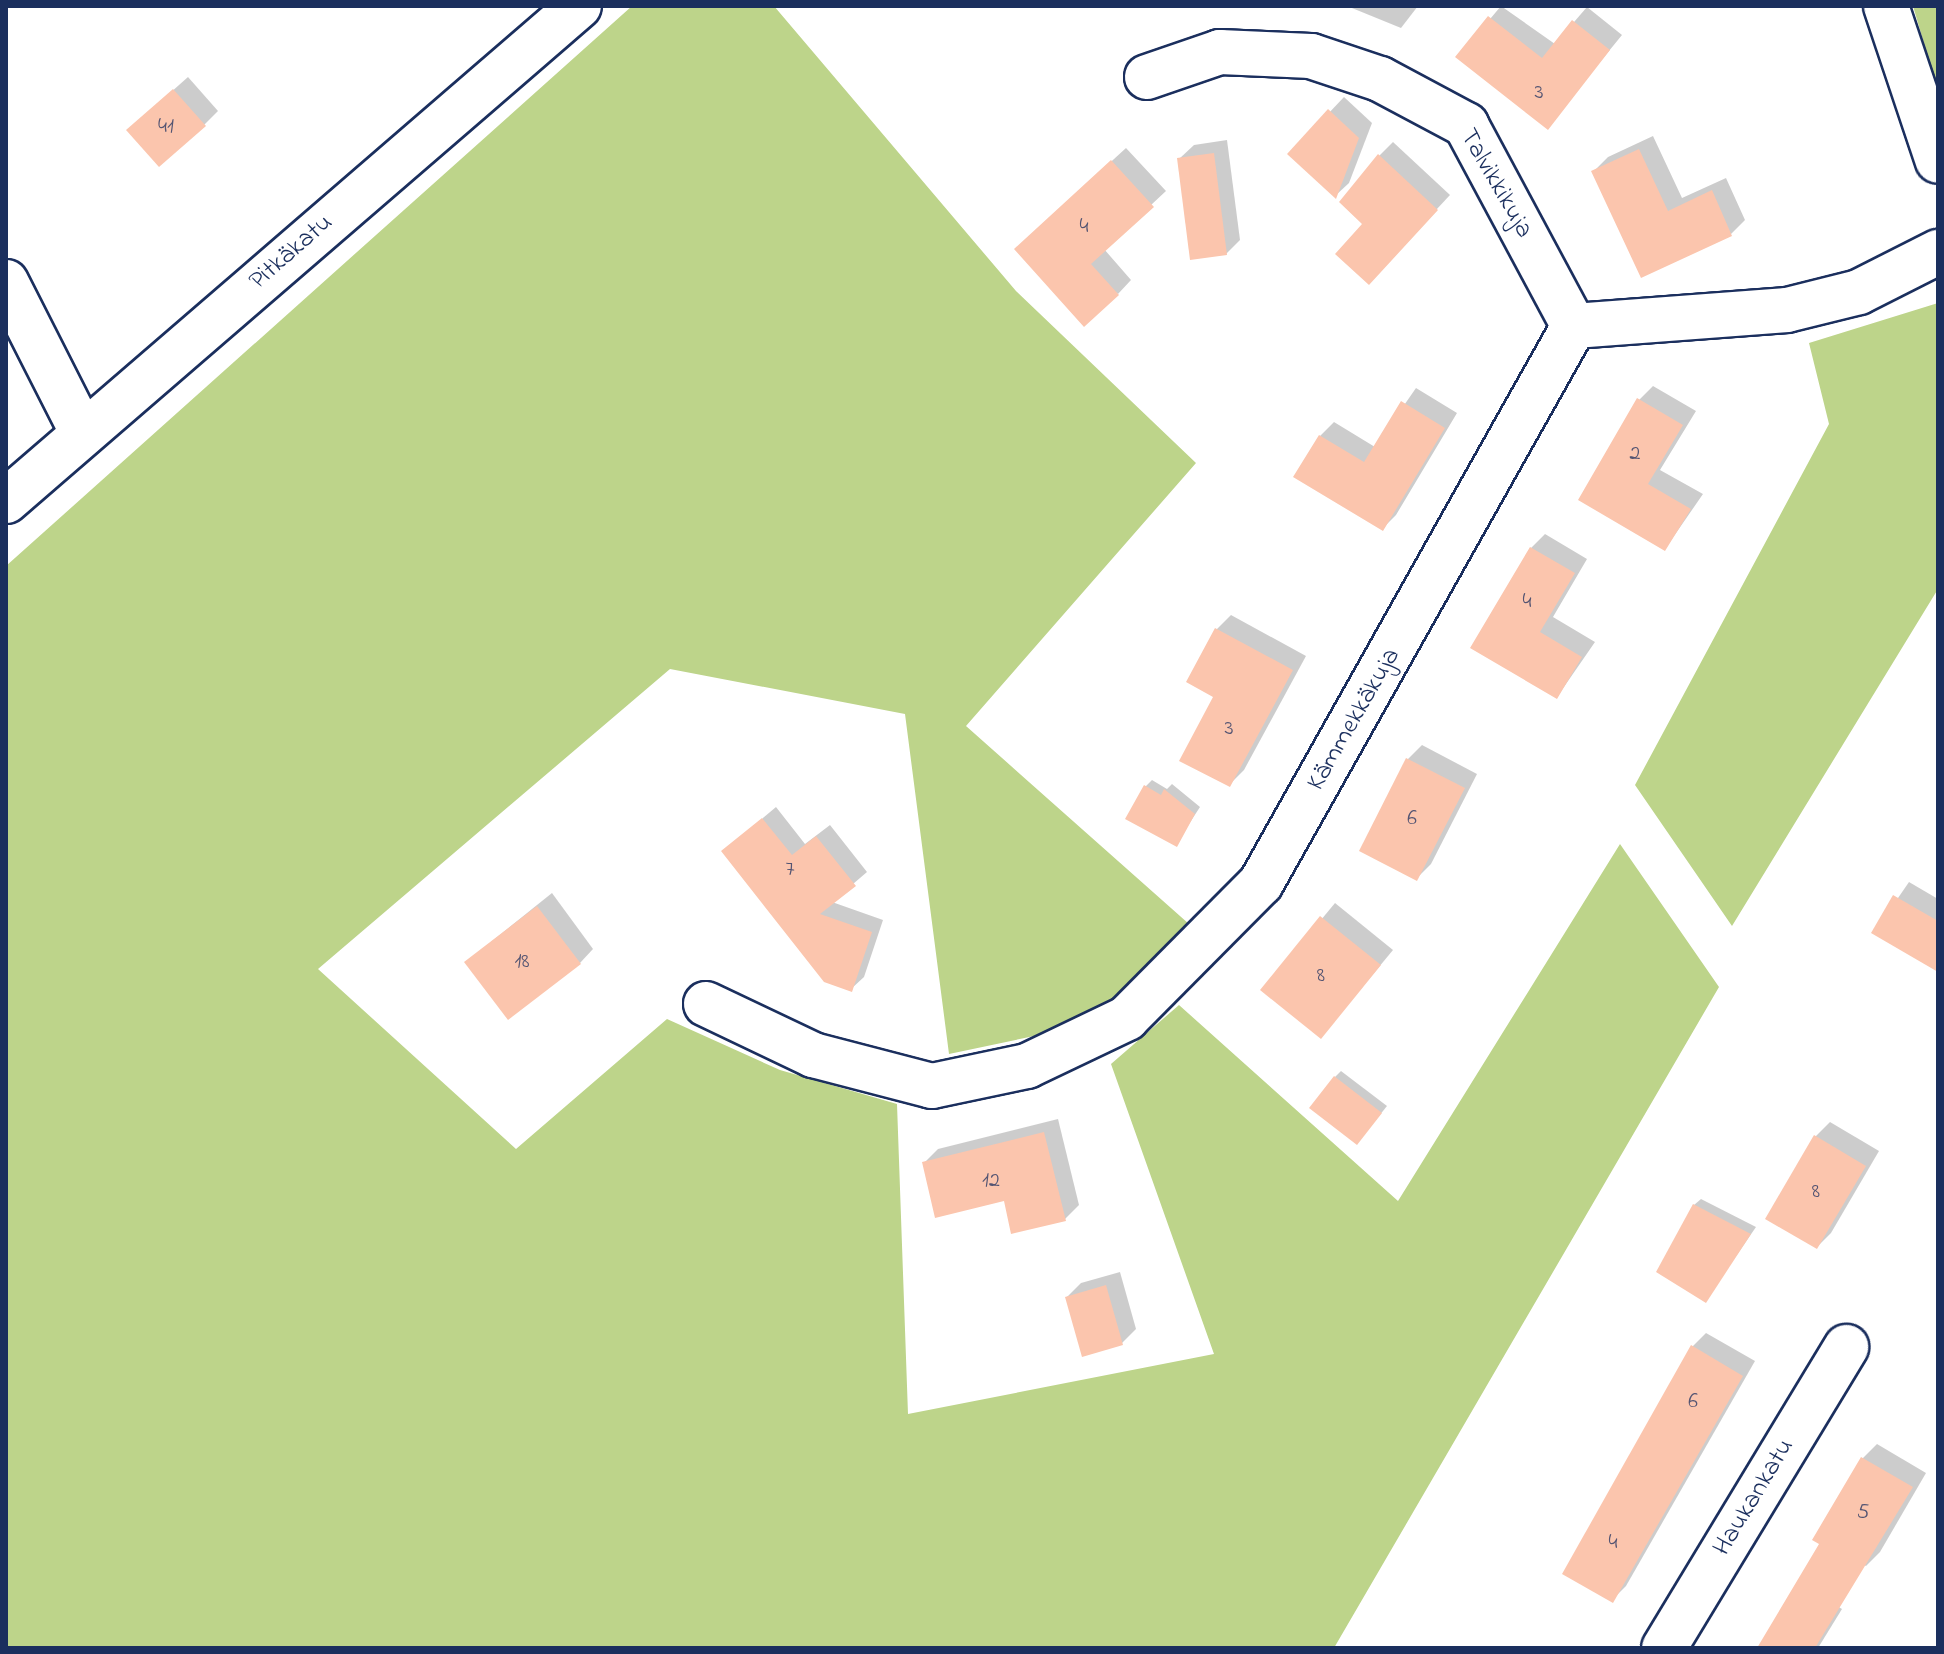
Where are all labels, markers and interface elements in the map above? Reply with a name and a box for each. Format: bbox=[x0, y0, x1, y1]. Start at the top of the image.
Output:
house number: 3 bbox=[1534, 81, 1544, 107]
house number: 41 bbox=[158, 115, 174, 141]
street label: Talvikkikuja bbox=[1451, 124, 1539, 244]
street label: Pitkäkatu bbox=[244, 208, 340, 298]
house number: 4 bbox=[1079, 215, 1089, 241]
house number: 2 bbox=[1630, 442, 1640, 468]
house number: 4 bbox=[1522, 590, 1532, 616]
street label: Kämmekkäkuja bbox=[1302, 643, 1408, 797]
house number: 3 bbox=[1224, 717, 1234, 743]
house number: 6 bbox=[1407, 807, 1417, 833]
house number: 7 bbox=[785, 858, 795, 884]
house number: 18 bbox=[514, 950, 530, 976]
house number: 8 bbox=[1317, 964, 1325, 990]
house number: 12 bbox=[982, 1169, 1000, 1195]
house number: 8 bbox=[1812, 1180, 1820, 1206]
house number: 6 bbox=[1688, 1390, 1698, 1416]
street label: Haukankatu bbox=[1708, 1434, 1802, 1562]
house number: 5 bbox=[1857, 1501, 1869, 1527]
house number: 4 bbox=[1608, 1531, 1618, 1557]

